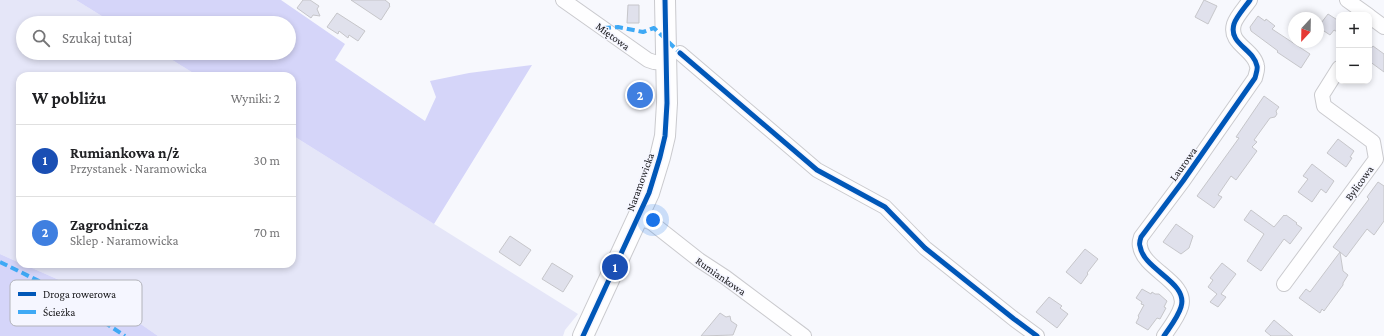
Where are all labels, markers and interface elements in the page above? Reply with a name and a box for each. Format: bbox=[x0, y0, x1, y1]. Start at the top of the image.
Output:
north arrow bbox=[1288, 12, 1324, 48]
map controls bbox=[1336, 12, 1372, 84]
button: + bbox=[1336, 12, 1372, 48]
search box bbox=[16, 16, 296, 60]
street label: Miętowa bbox=[593, 20, 632, 53]
icon: search bbox=[30, 27, 52, 49]
text: Szukaj tutaj bbox=[62, 30, 132, 46]
button: − bbox=[1336, 48, 1372, 84]
pin: 2 bbox=[627, 80, 653, 110]
text: W pobliżu bbox=[32, 89, 106, 108]
text: Wyniki: 2 bbox=[231, 91, 280, 106]
text: Rumiankowa n/ż bbox=[70, 145, 179, 161]
street label: Laurowa bbox=[1167, 145, 1199, 183]
street label: Naramowicka bbox=[624, 151, 656, 213]
text: 1 bbox=[43, 153, 47, 168]
text: 30 m bbox=[254, 153, 280, 168]
text: Przystanek · Naramowicka bbox=[70, 161, 207, 176]
street label: Bylicowa bbox=[1342, 163, 1376, 203]
your location bbox=[643, 210, 663, 230]
text: Zagrodnicza bbox=[70, 217, 148, 233]
text: 2 bbox=[42, 225, 48, 240]
text: 70 m bbox=[254, 225, 280, 240]
text: Sklep · Naramowicka bbox=[70, 233, 178, 248]
pin: 1 bbox=[602, 252, 628, 282]
street label: Rumiankowa bbox=[694, 254, 748, 298]
legend bbox=[10, 280, 142, 326]
text: Droga rowerowa bbox=[43, 288, 116, 301]
text: Ścieżka bbox=[43, 306, 75, 318]

